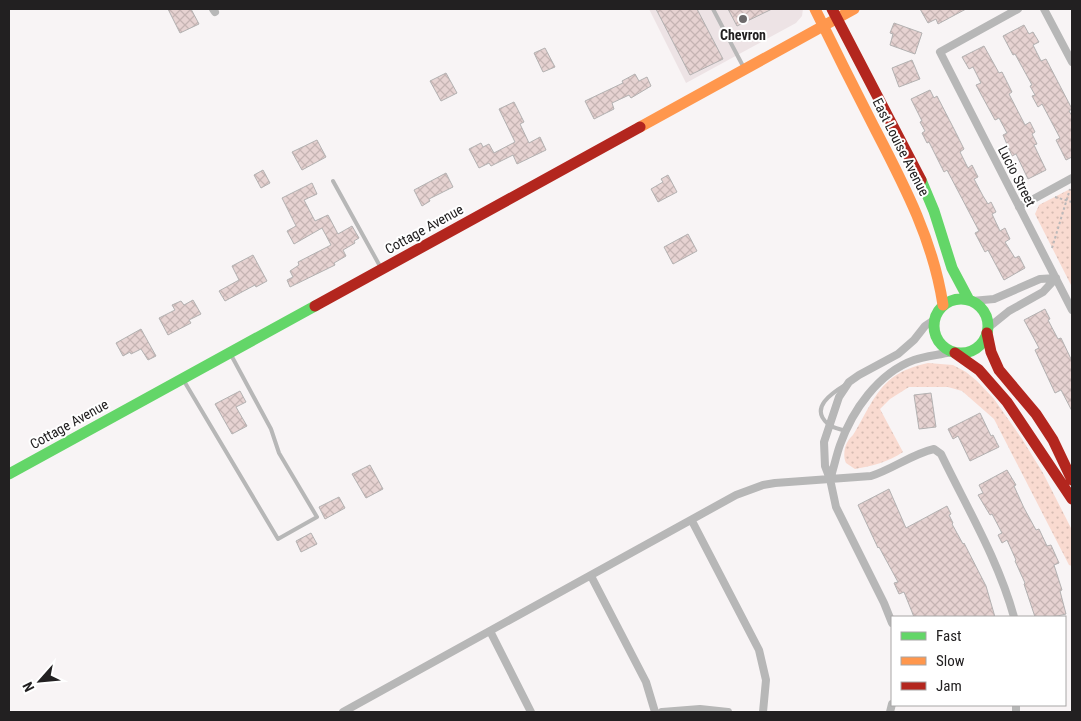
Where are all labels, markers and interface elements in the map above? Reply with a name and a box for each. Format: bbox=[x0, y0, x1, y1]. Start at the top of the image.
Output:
marker: Chevron bbox=[737, 13, 749, 25]
place label: Chevron bbox=[720, 27, 766, 43]
street label: East Louise Avenue bbox=[869, 95, 933, 199]
street label: Lucio Street bbox=[995, 143, 1039, 209]
street label: Cottage Avenue bbox=[382, 201, 466, 257]
street label: Cottage Avenue bbox=[27, 396, 111, 452]
legend bbox=[891, 616, 1066, 706]
text: Fast bbox=[936, 627, 961, 645]
text: Slow bbox=[936, 652, 965, 670]
north arrow bbox=[15, 656, 65, 706]
text: Jam bbox=[936, 677, 962, 695]
text: N bbox=[19, 679, 37, 694]

